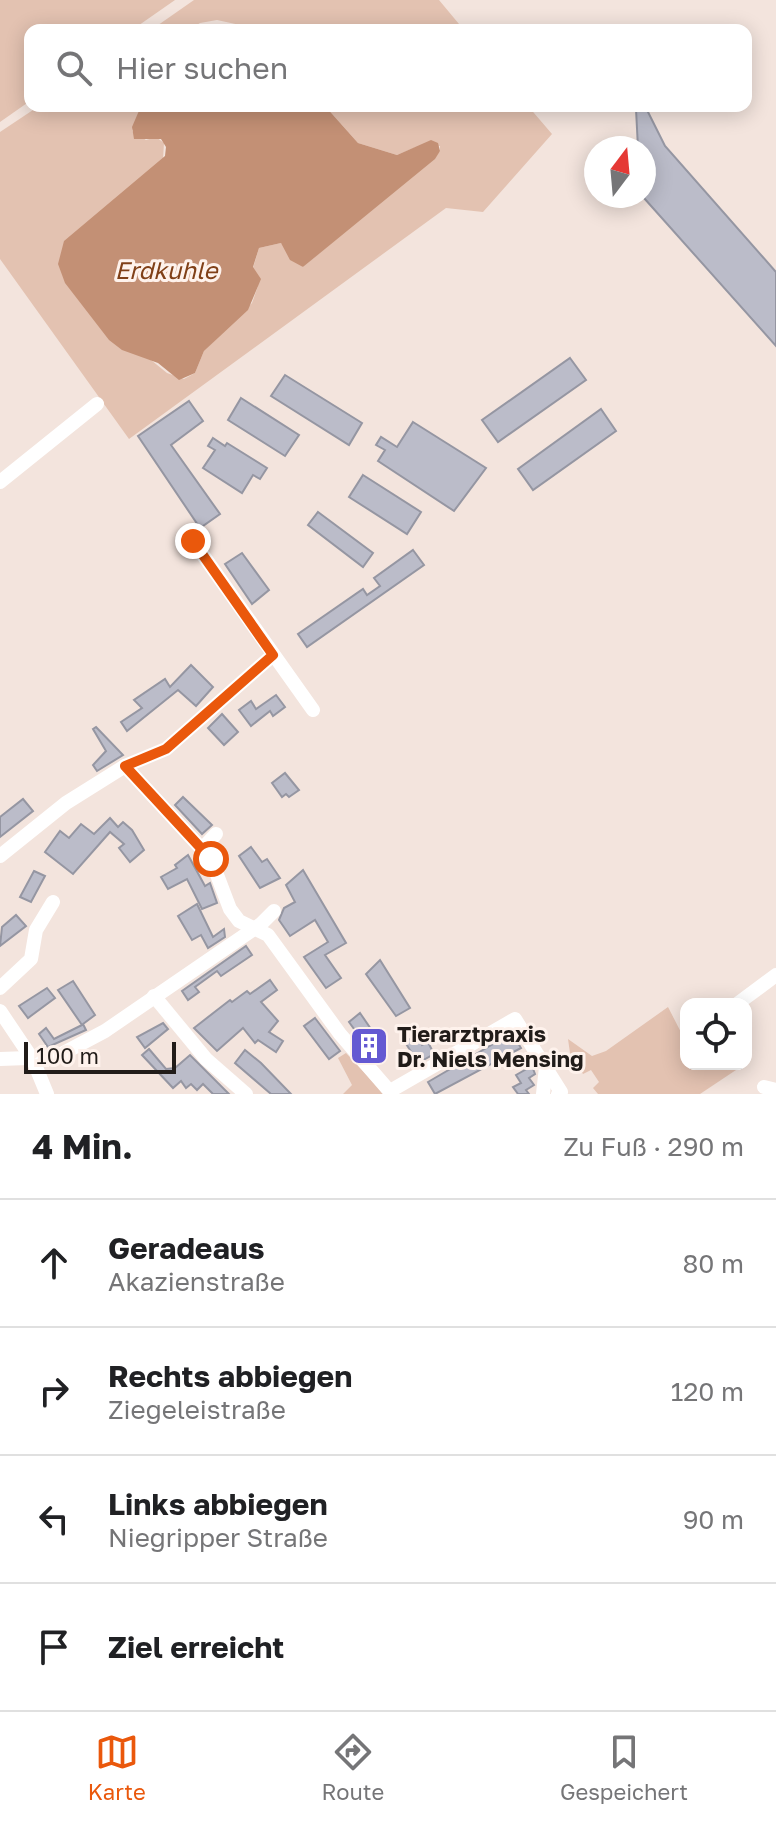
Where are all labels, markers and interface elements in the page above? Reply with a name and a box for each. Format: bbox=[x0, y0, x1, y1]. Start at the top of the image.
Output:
search box bbox=[24, 24, 752, 112]
icon: search bbox=[52, 46, 96, 90]
text: Hier suchen bbox=[116, 50, 288, 86]
north arrow bbox=[584, 136, 656, 208]
water label: Erdkuhle bbox=[115, 255, 219, 284]
route end bbox=[175, 523, 211, 559]
route start bbox=[193, 841, 229, 877]
map controls bbox=[680, 998, 752, 1070]
button: locate bbox=[680, 998, 752, 1070]
place label: Tierarztpraxis Dr. Niels Mensing bbox=[397, 1020, 584, 1072]
building icon: Tierarztpraxis Dr. Niels Mensing bbox=[348, 1025, 390, 1067]
scale bar bbox=[24, 1038, 176, 1074]
text: 100 m bbox=[36, 1042, 99, 1069]
text: 4 Min. bbox=[32, 1126, 133, 1166]
text: Zu Fuß · 290 m bbox=[563, 1131, 744, 1162]
text: Geradeaus bbox=[108, 1230, 265, 1266]
icon: ahead bbox=[32, 1241, 76, 1285]
text: 80 m bbox=[683, 1248, 744, 1279]
text: Akazienstraße bbox=[108, 1266, 285, 1297]
text: Rechts abbiegen bbox=[108, 1358, 352, 1394]
icon: right bbox=[32, 1369, 76, 1413]
text: 120 m bbox=[671, 1376, 744, 1407]
text: Ziegeleistraße bbox=[108, 1394, 286, 1425]
text: Links abbiegen bbox=[108, 1486, 328, 1522]
icon: left bbox=[32, 1497, 76, 1541]
text: 90 m bbox=[683, 1504, 744, 1535]
text: Niegripper Straße bbox=[108, 1522, 328, 1553]
icon: arrive bbox=[32, 1625, 76, 1669]
text: Ziel erreicht bbox=[108, 1629, 284, 1665]
tab: Karte bbox=[88, 1730, 146, 1805]
tab: Route bbox=[321, 1730, 384, 1805]
tab: Gespeichert bbox=[560, 1730, 688, 1805]

